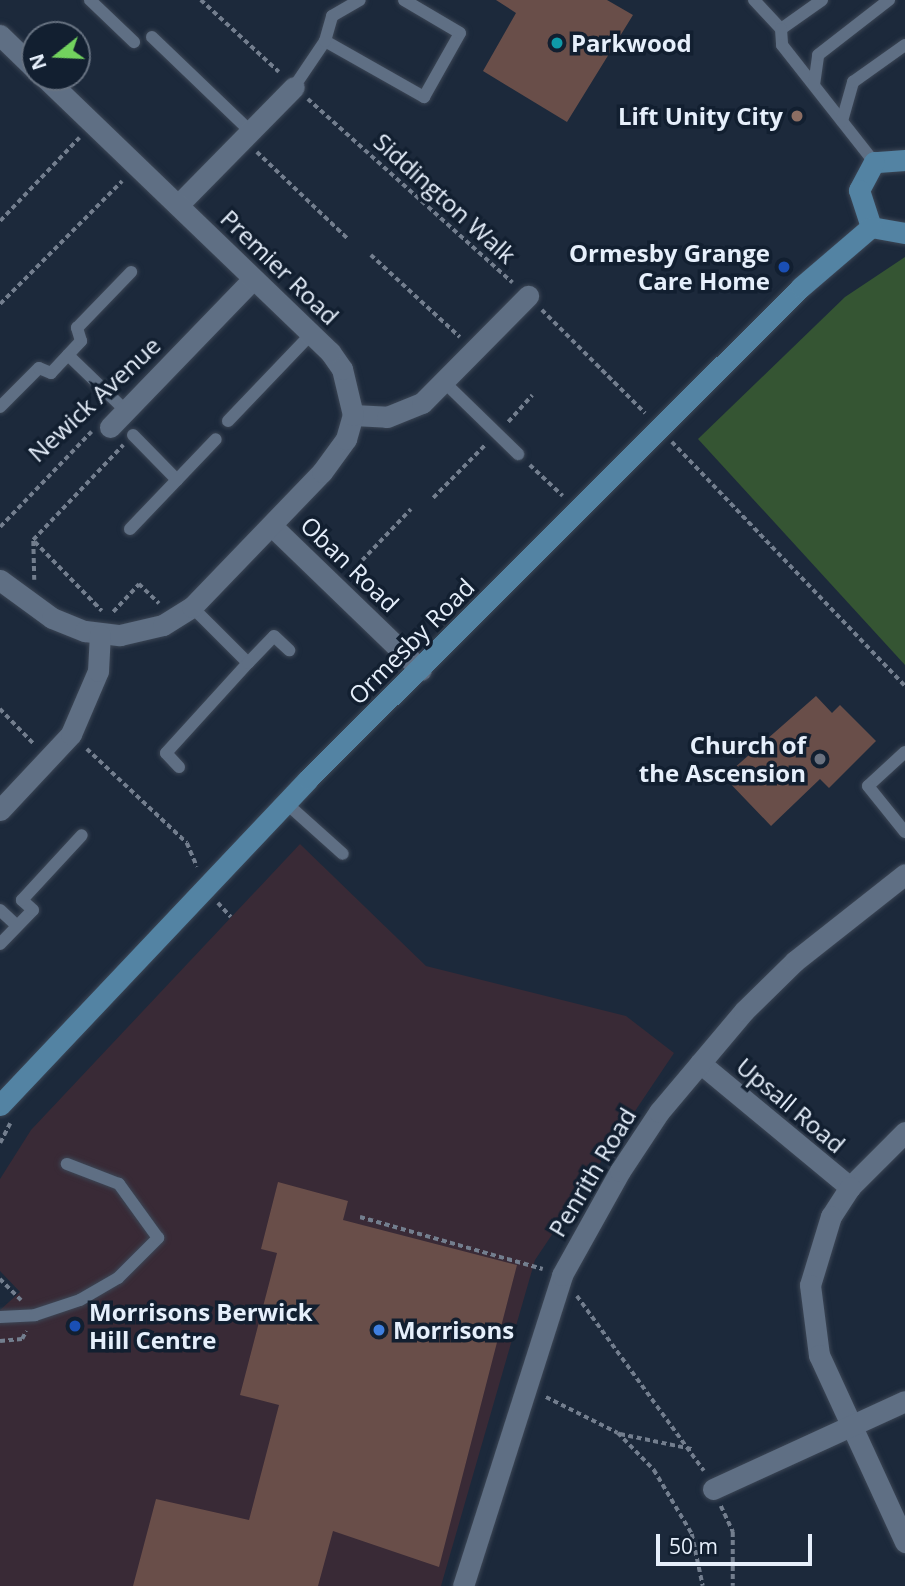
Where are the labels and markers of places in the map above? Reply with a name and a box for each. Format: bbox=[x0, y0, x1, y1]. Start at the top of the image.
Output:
place label: Parkwood bbox=[571, 29, 692, 57]
marker: Parkwood bbox=[549, 35, 565, 51]
place label: Lift Unity City bbox=[618, 102, 783, 130]
marker: Lift Unity City bbox=[789, 108, 805, 124]
place label: Ormesby Grange Care Home bbox=[569, 239, 770, 295]
marker: Ormesby Grange Care Home bbox=[776, 259, 792, 275]
place label: Church of the Ascension bbox=[639, 731, 806, 787]
marker: Church of the Ascension bbox=[812, 751, 828, 767]
place label: Morrisons Berwick Hill Centre bbox=[89, 1298, 313, 1354]
place label: Morrisons bbox=[393, 1316, 514, 1344]
marker: Morrisons Berwick Hill Centre bbox=[67, 1318, 83, 1334]
marker: Morrisons bbox=[371, 1322, 387, 1338]

